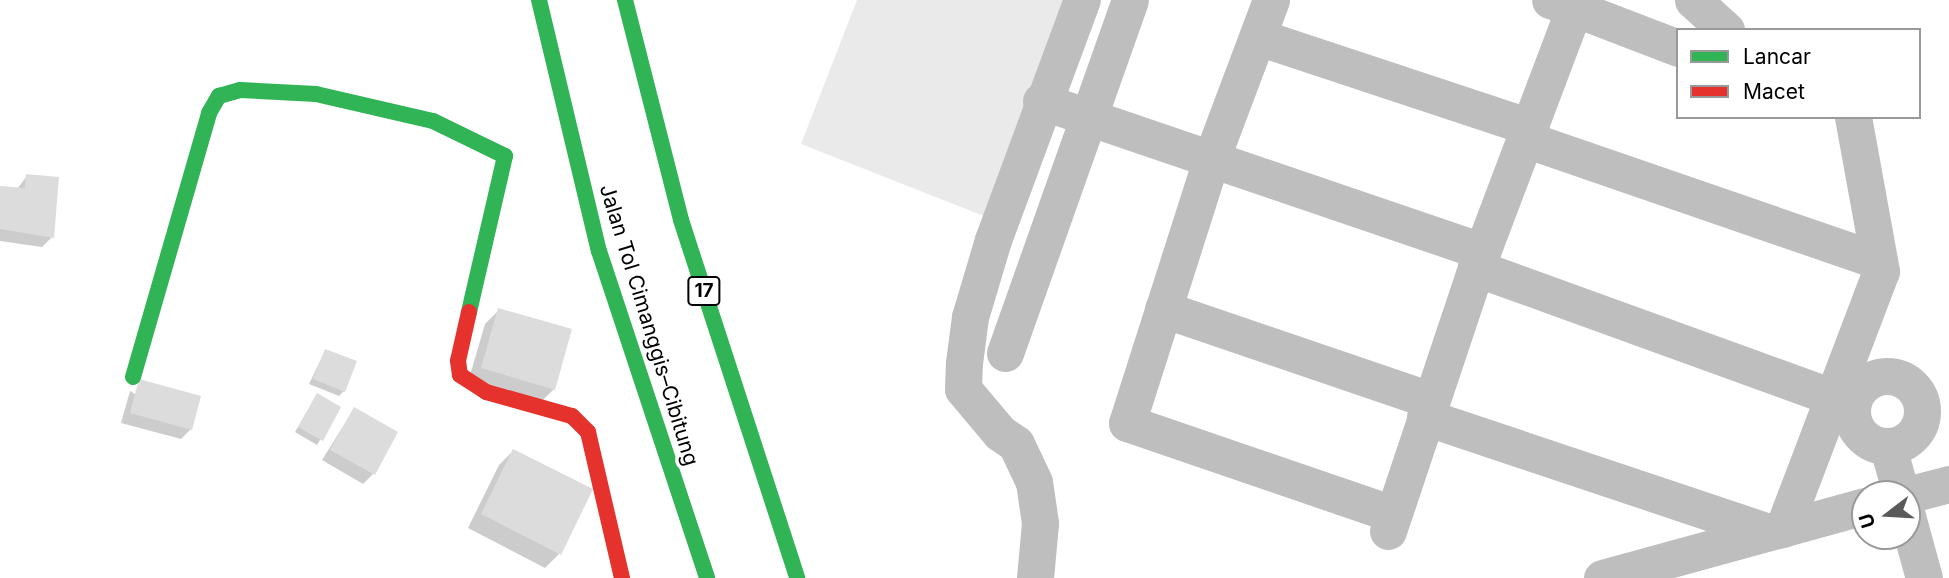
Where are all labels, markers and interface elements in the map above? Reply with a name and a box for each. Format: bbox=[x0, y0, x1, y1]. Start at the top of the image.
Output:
legend bbox=[1676, 28, 1921, 119]
text: Lancar bbox=[1743, 44, 1811, 69]
text: Macet bbox=[1743, 79, 1805, 104]
street label: Jalan Tol Cimanggis–Cibitung bbox=[594, 181, 704, 469]
road number: 17 bbox=[686, 276, 722, 306]
north arrow bbox=[1851, 480, 1921, 550]
text: U bbox=[1854, 511, 1880, 531]

